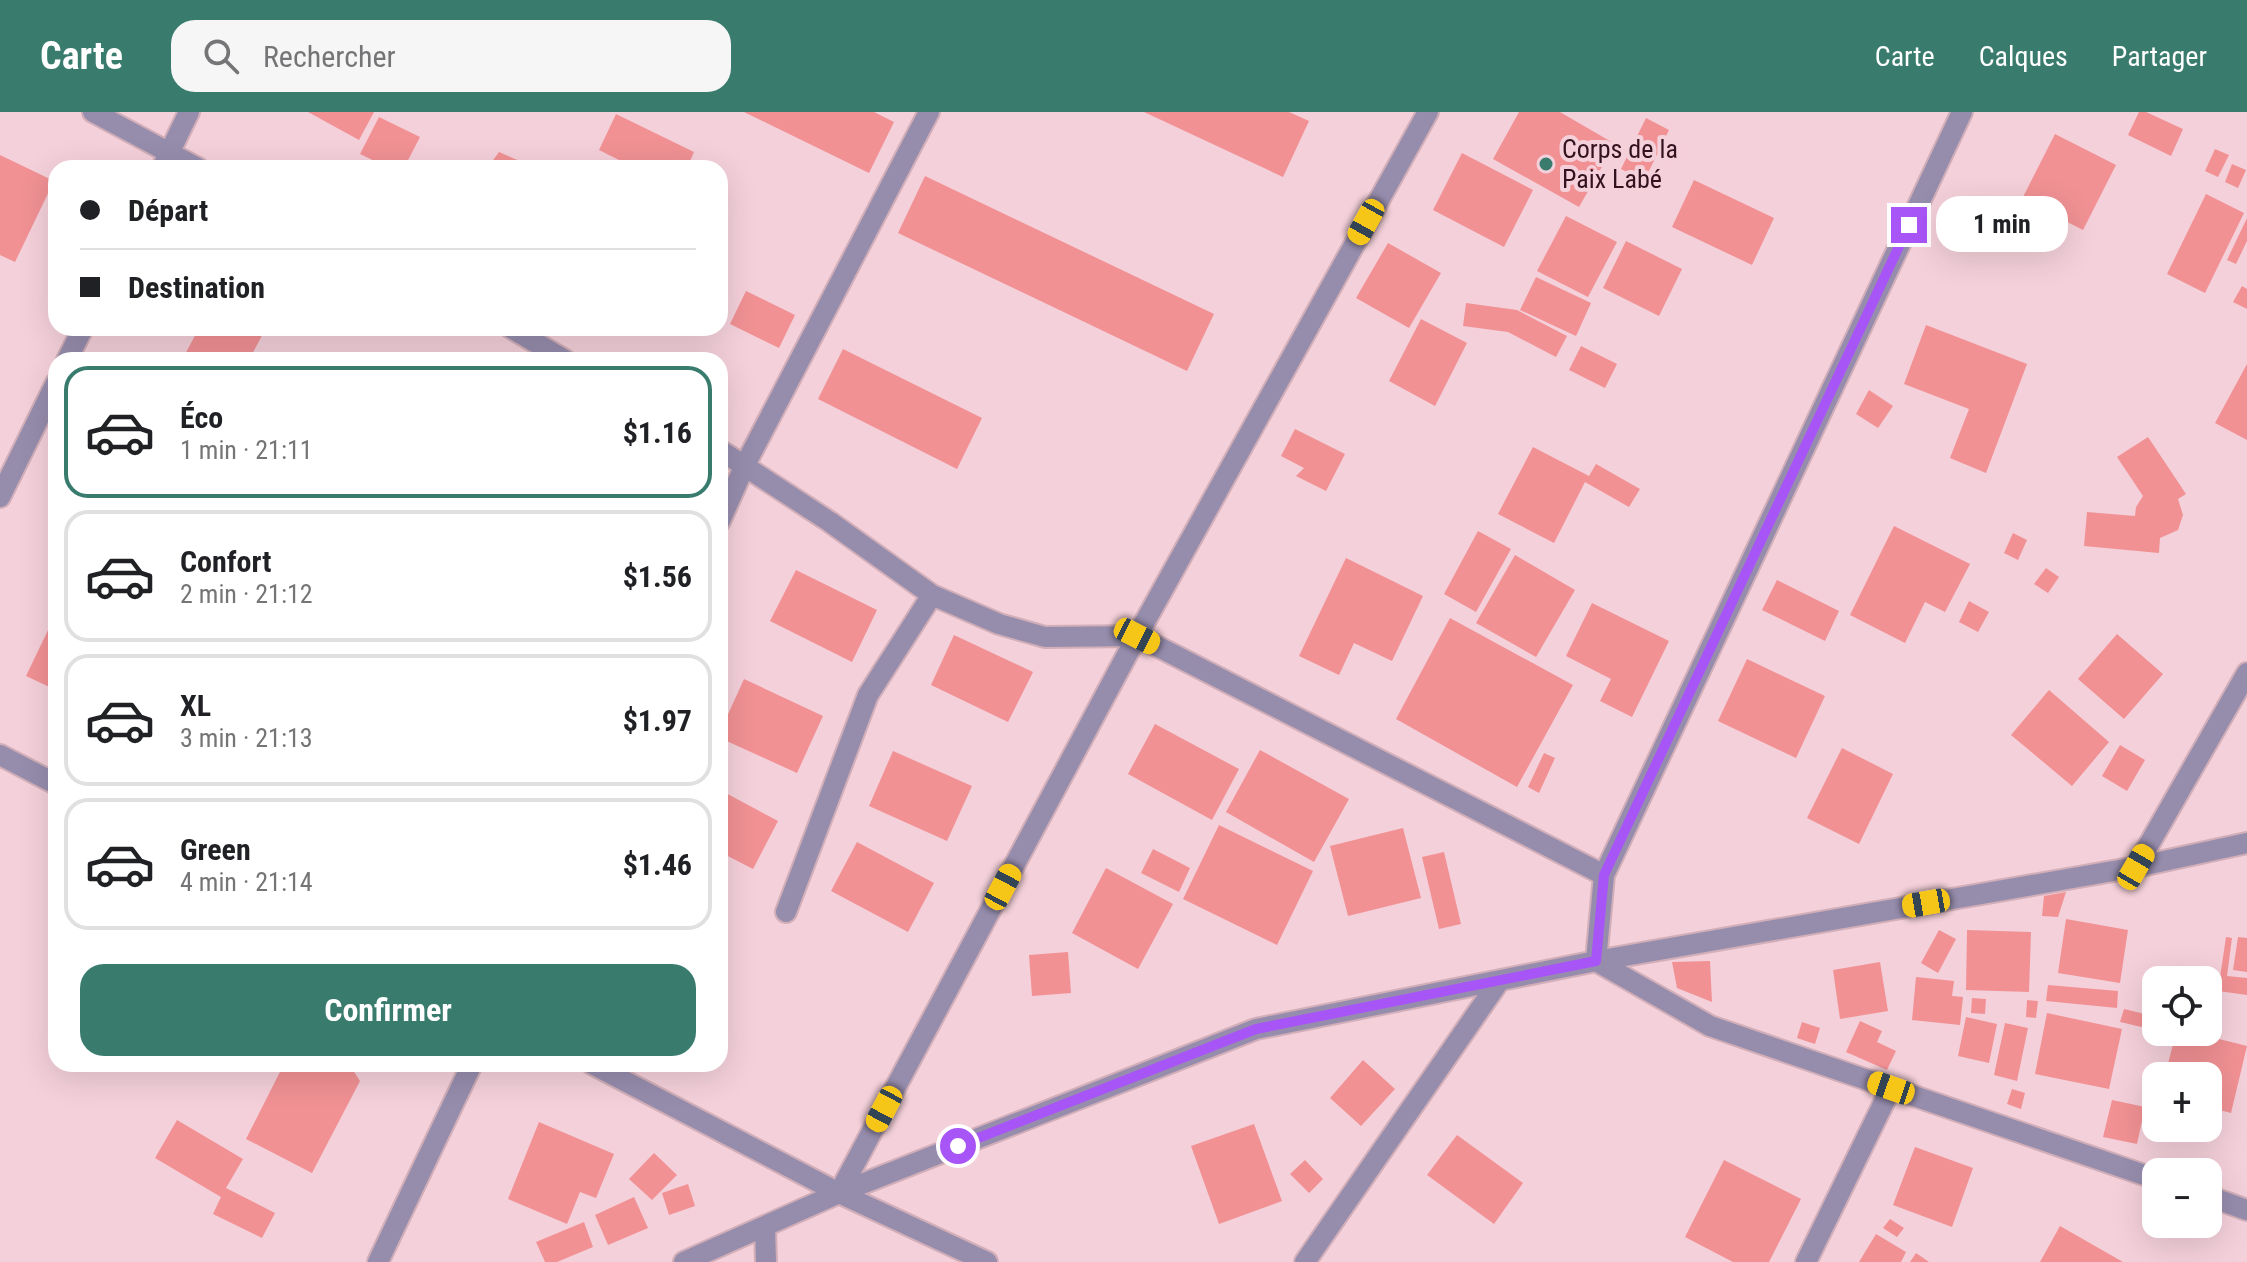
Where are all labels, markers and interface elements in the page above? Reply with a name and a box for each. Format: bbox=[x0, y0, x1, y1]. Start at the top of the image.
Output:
search box bbox=[171, 20, 731, 92]
text: Carte bbox=[40, 34, 123, 78]
icon: search bbox=[199, 34, 243, 78]
text: Rechercher bbox=[263, 39, 396, 74]
text: Carte bbox=[1875, 40, 1935, 73]
text: Calques bbox=[1979, 40, 2068, 73]
text: Partager bbox=[2112, 40, 2207, 73]
place label: Corps de la Paix Labé bbox=[1562, 134, 1678, 194]
marker: Corps de la Paix Labé bbox=[1537, 155, 1555, 173]
text: Départ bbox=[128, 193, 208, 228]
car bbox=[1344, 195, 1388, 249]
callout: 1 min bbox=[1937, 197, 2069, 253]
route end bbox=[1891, 207, 1927, 243]
text: 1 min bbox=[1973, 209, 2031, 239]
text: Destination bbox=[128, 270, 265, 305]
icon: car bbox=[84, 396, 156, 468]
text: Éco bbox=[180, 400, 223, 435]
text: $1.16 bbox=[623, 415, 692, 450]
text: 1 min · 21:11 bbox=[180, 435, 313, 465]
icon: car bbox=[84, 540, 156, 612]
text: Confort bbox=[180, 544, 271, 579]
text: $1.56 bbox=[623, 559, 692, 594]
text: 2 min · 21:12 bbox=[180, 579, 313, 609]
car bbox=[1110, 614, 1164, 658]
icon: car bbox=[84, 684, 156, 756]
text: XL bbox=[180, 688, 211, 723]
text: $1.97 bbox=[623, 703, 692, 738]
text: 3 min · 21:13 bbox=[180, 723, 313, 753]
icon: car bbox=[84, 828, 156, 900]
text: Green bbox=[180, 832, 251, 867]
car bbox=[2114, 840, 2158, 894]
text: $1.46 bbox=[623, 847, 692, 882]
car bbox=[981, 860, 1025, 914]
text: 4 min · 21:14 bbox=[180, 867, 313, 897]
car bbox=[1900, 887, 1952, 919]
button: Confirmer bbox=[80, 964, 696, 1056]
map controls bbox=[2142, 966, 2222, 1238]
button: locate bbox=[2142, 966, 2222, 1046]
button: + bbox=[2142, 1062, 2222, 1142]
car bbox=[1864, 1069, 1918, 1107]
car bbox=[862, 1082, 906, 1136]
route start bbox=[940, 1128, 976, 1164]
button: − bbox=[2142, 1158, 2222, 1238]

